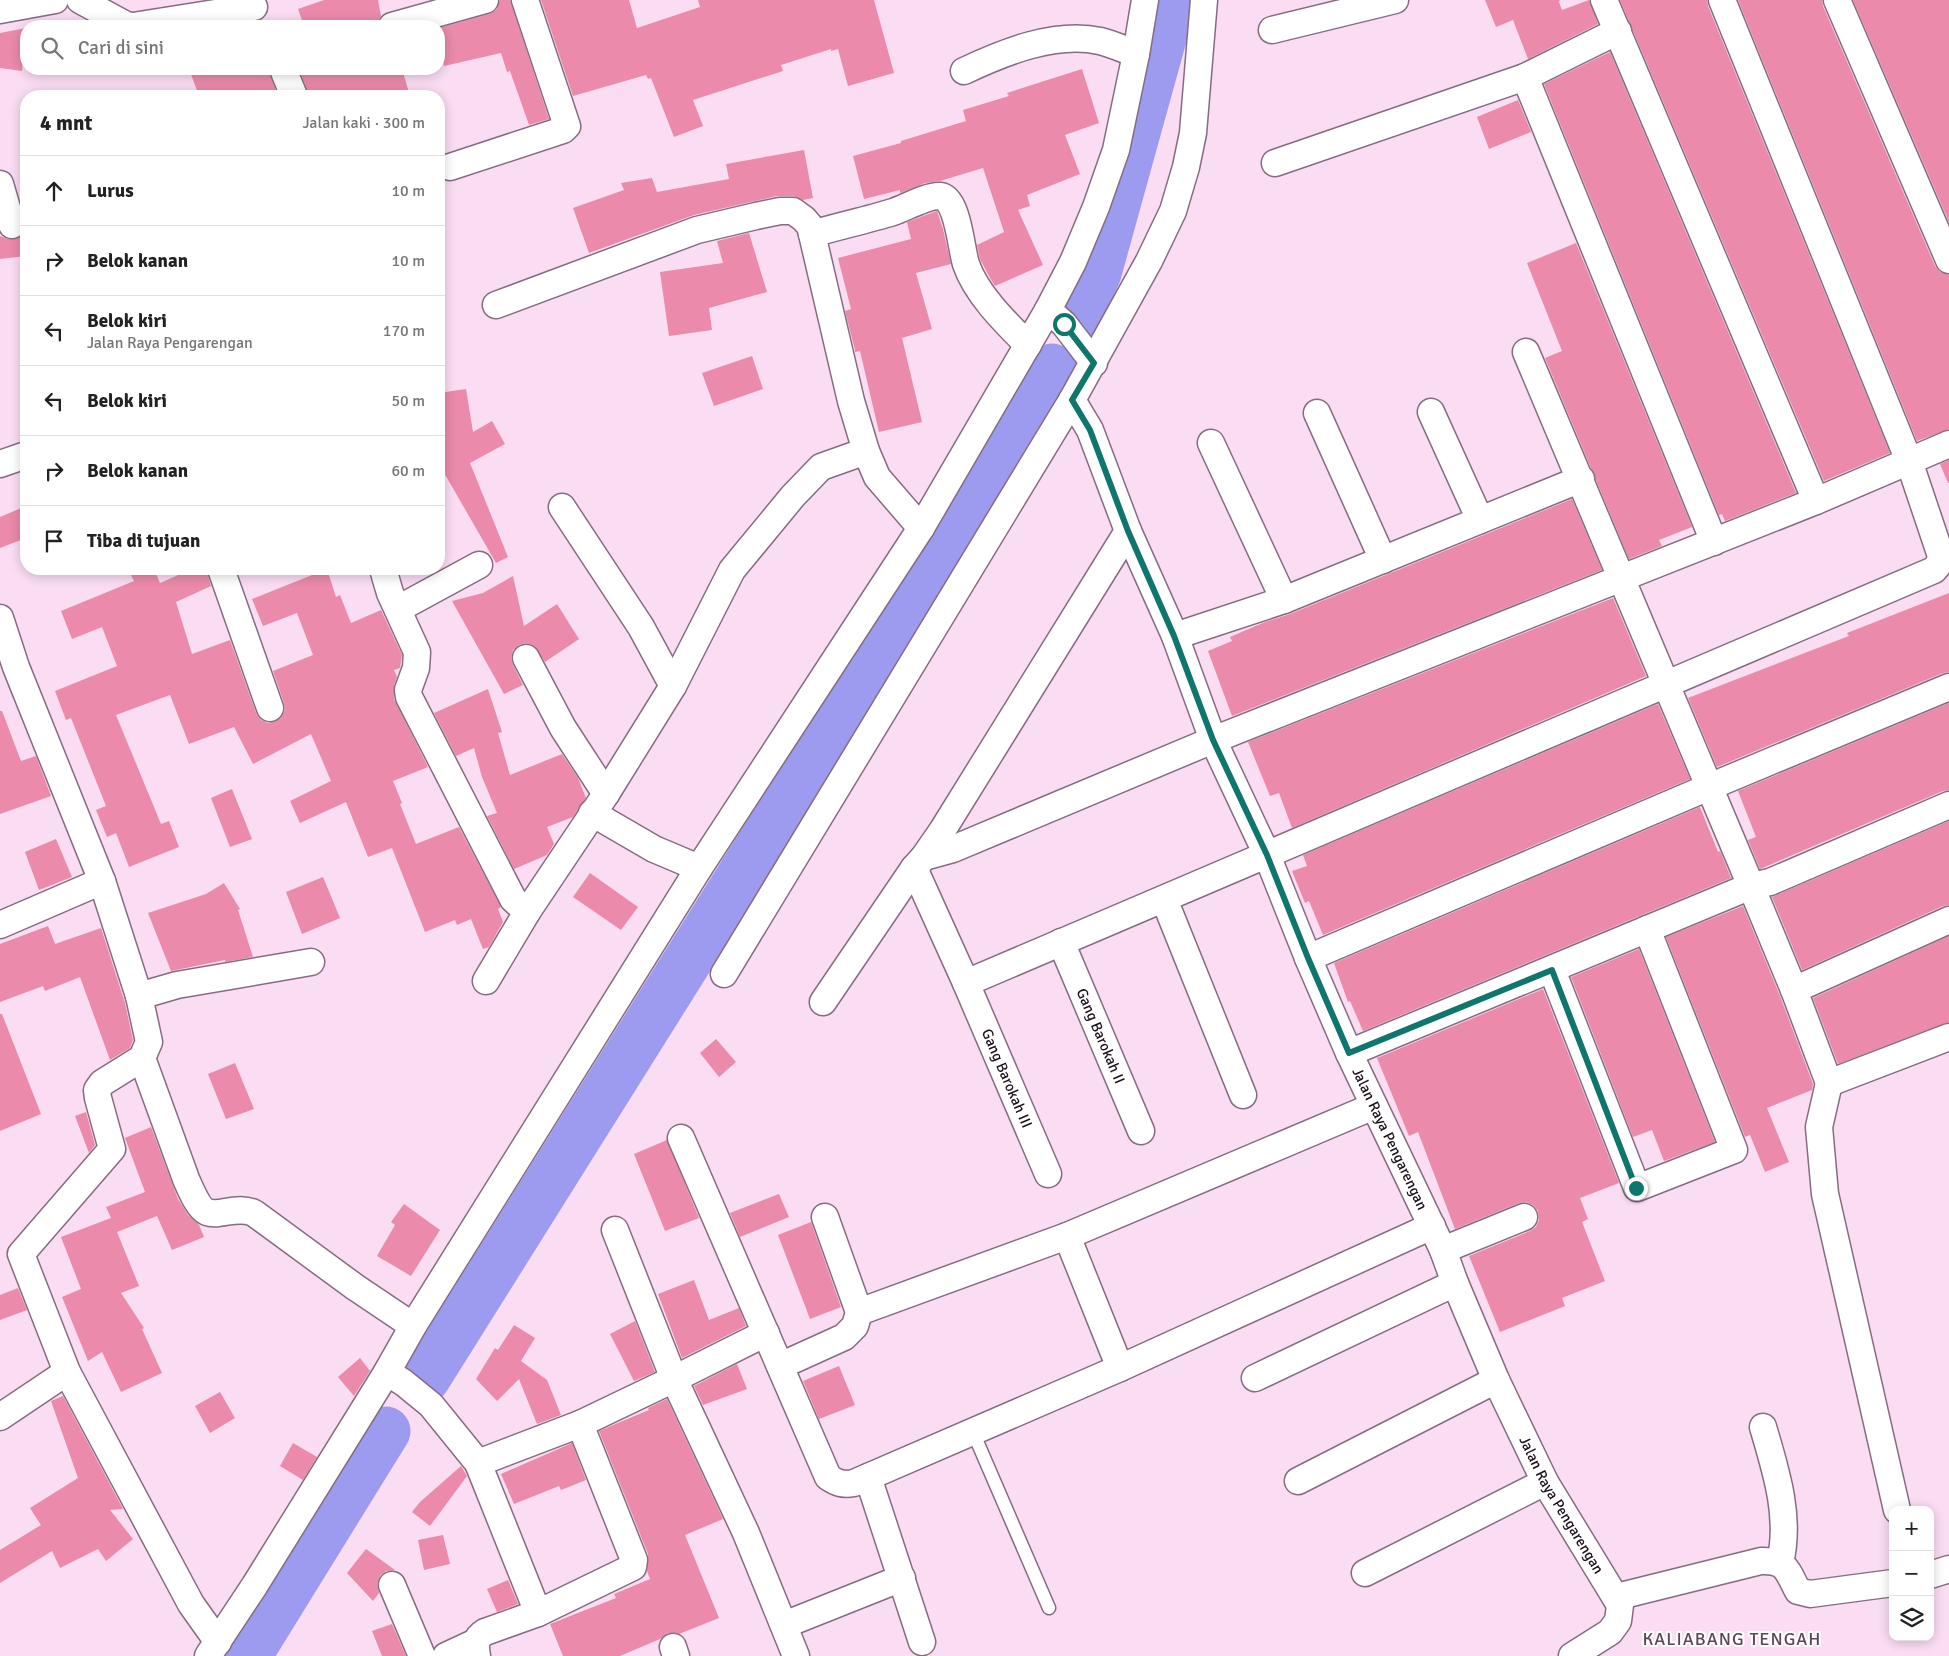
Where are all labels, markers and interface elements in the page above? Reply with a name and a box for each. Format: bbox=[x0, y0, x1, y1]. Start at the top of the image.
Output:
search box bbox=[20, 20, 445, 75]
icon: search bbox=[38, 34, 66, 62]
text: Cari di sini bbox=[78, 36, 164, 60]
text: 4 mnt bbox=[40, 110, 92, 136]
text: Jalan kaki · 300 m bbox=[303, 113, 425, 133]
icon: ahead bbox=[40, 177, 68, 205]
text: Lurus bbox=[87, 179, 134, 203]
text: 10 m bbox=[391, 181, 425, 201]
icon: right bbox=[40, 247, 68, 275]
text: Belok kanan bbox=[87, 249, 188, 273]
text: 10 m bbox=[391, 251, 425, 271]
text: Belok kiri bbox=[87, 309, 167, 333]
route start bbox=[1053, 313, 1076, 336]
icon: left bbox=[40, 317, 68, 345]
text: 170 m bbox=[383, 321, 425, 341]
text: Jalan Raya Pengarengan bbox=[87, 333, 253, 353]
icon: left bbox=[40, 387, 68, 415]
text: Belok kiri bbox=[87, 389, 167, 413]
text: 50 m bbox=[391, 391, 425, 411]
icon: right bbox=[40, 457, 68, 485]
text: Belok kanan bbox=[87, 459, 188, 483]
text: 60 m bbox=[391, 461, 425, 481]
icon: arrive bbox=[40, 527, 68, 555]
text: Tiba di tujuan bbox=[87, 529, 200, 553]
street label: Gang Barokah II bbox=[1073, 986, 1129, 1086]
street label: Gang Barokah III bbox=[978, 1026, 1036, 1131]
street label: Jalan Raya Pengarengan bbox=[1348, 1065, 1432, 1213]
route end bbox=[1625, 1177, 1648, 1200]
street label: Jalan Raya Pengarengan bbox=[1515, 1433, 1608, 1577]
map controls bbox=[1889, 1506, 1934, 1641]
button: + bbox=[1889, 1506, 1934, 1551]
button: − bbox=[1889, 1551, 1934, 1596]
button: layers bbox=[1889, 1596, 1934, 1641]
district label: KALIABANG TENGAH bbox=[1643, 1628, 1821, 1650]

